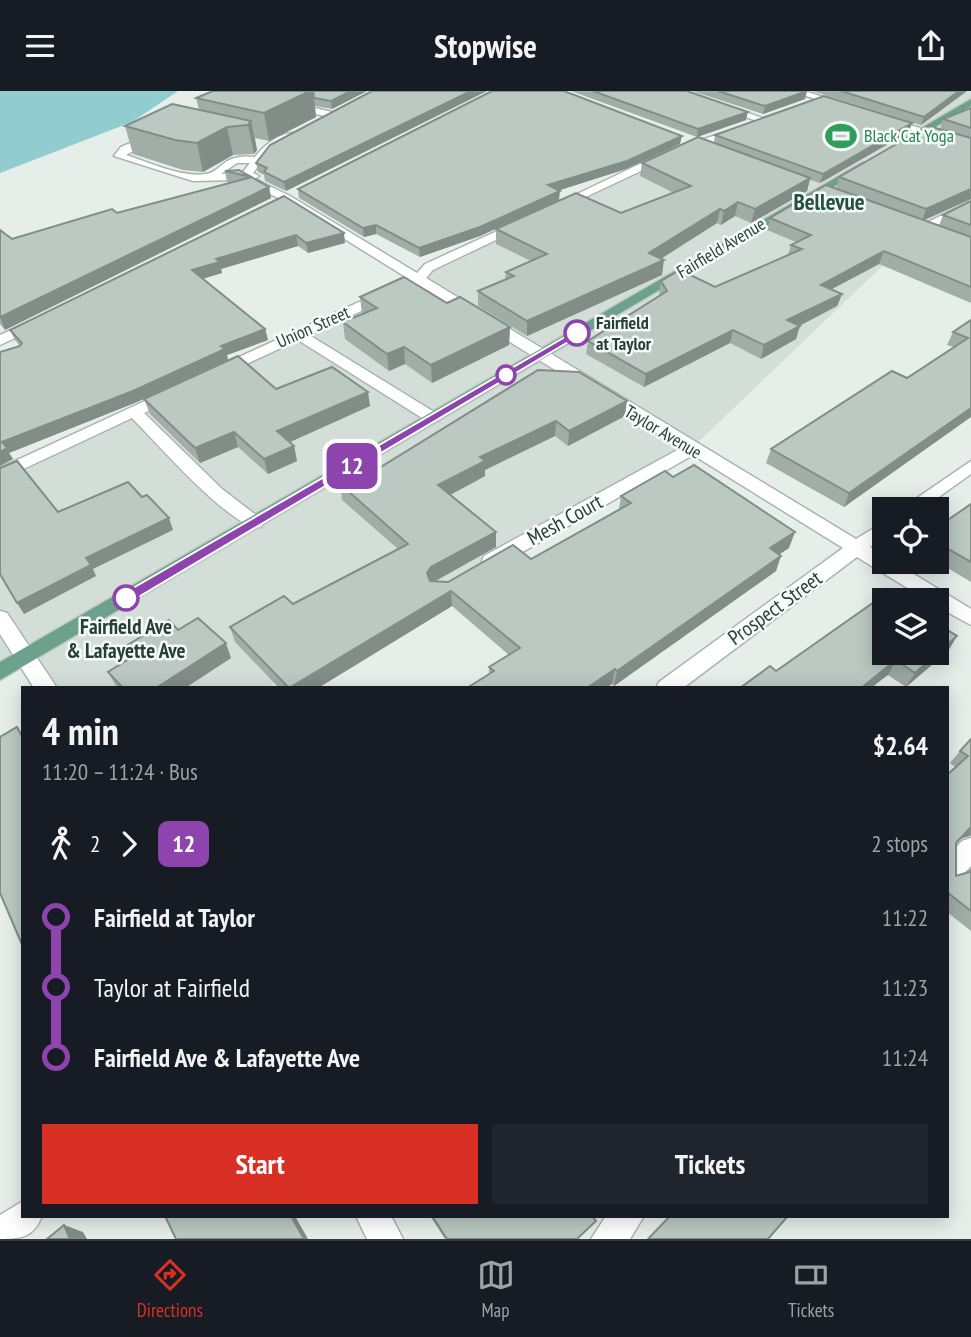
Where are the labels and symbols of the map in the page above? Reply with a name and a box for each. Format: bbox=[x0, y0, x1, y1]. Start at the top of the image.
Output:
sports icon: Black Cat Yoga bbox=[824, 119, 858, 153]
place label: Black Cat Yoga bbox=[864, 124, 954, 147]
district label: Bellevue bbox=[793, 187, 865, 216]
street label: Fairfield Avenue bbox=[672, 212, 769, 283]
street label: Union Street bbox=[273, 300, 353, 353]
place label: Fairfield at Taylor bbox=[596, 311, 652, 355]
marker: Fairfield at Taylor bbox=[564, 320, 590, 346]
unlabelled marker bbox=[496, 365, 516, 385]
street label: Taylor Avenue bbox=[620, 400, 706, 464]
line badge: 12 bbox=[320, 443, 384, 489]
street label: Mesh Court bbox=[522, 488, 607, 551]
street label: Prospect Street bbox=[722, 564, 827, 651]
marker: Fairfield Ave & Lafayette Ave bbox=[113, 585, 139, 611]
place label: Fairfield Ave & Lafayette Ave bbox=[67, 613, 185, 664]

